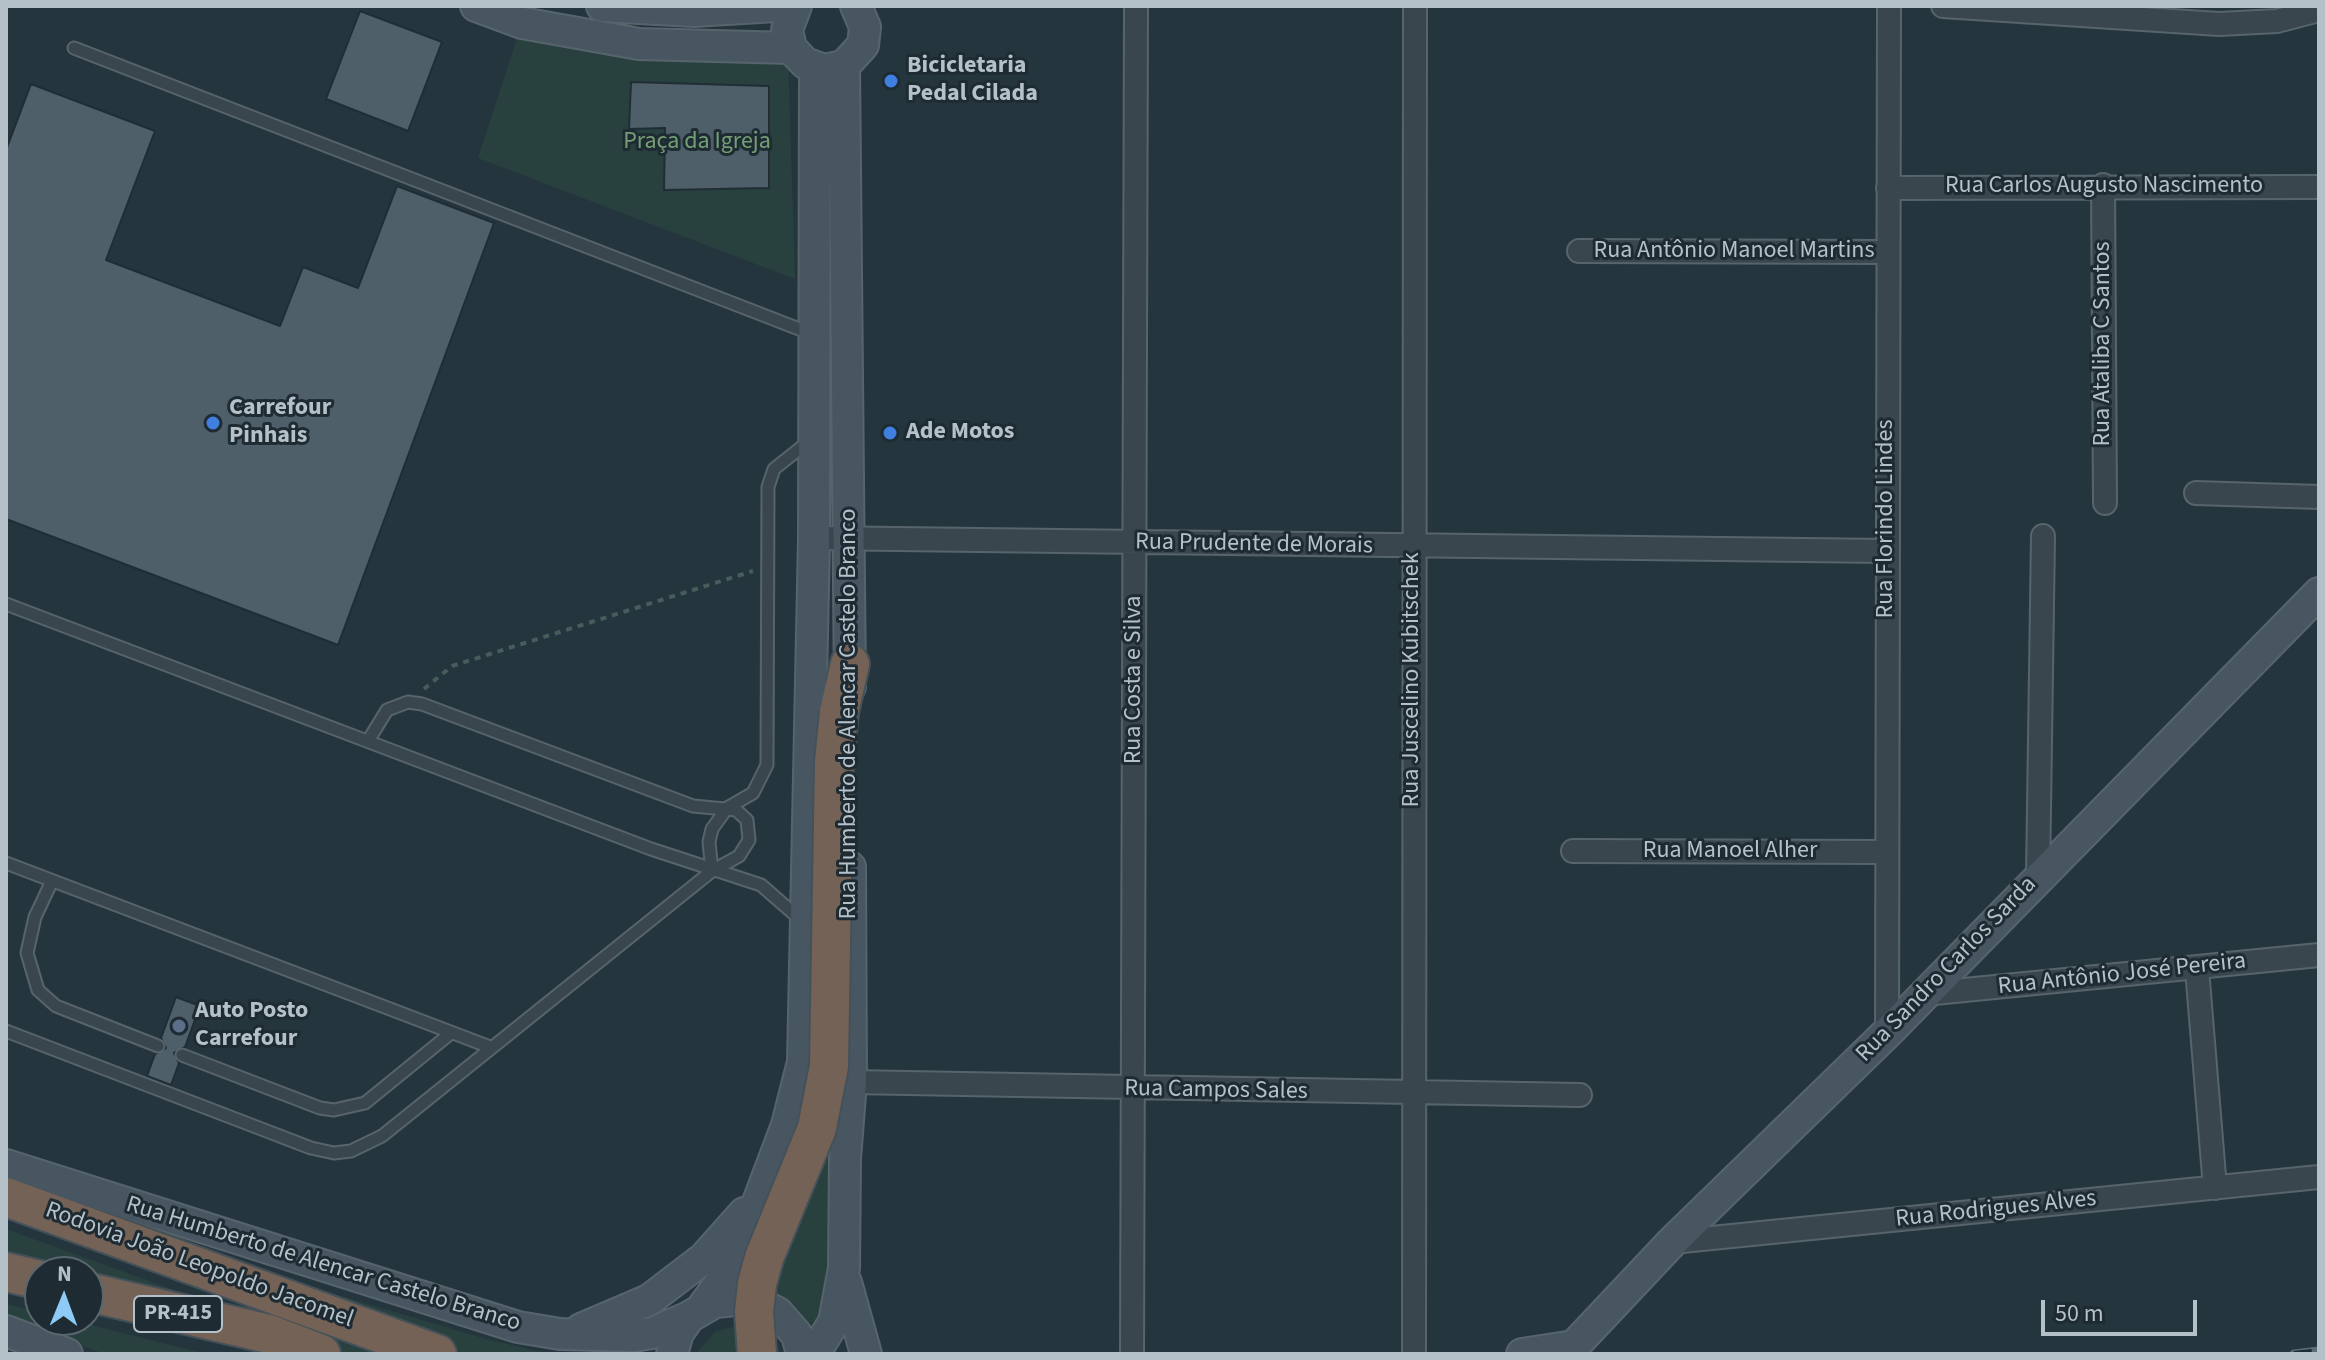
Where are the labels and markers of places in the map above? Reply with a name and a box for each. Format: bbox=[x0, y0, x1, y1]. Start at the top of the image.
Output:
place label: Bicicletaria Pedal Cilada bbox=[907, 53, 1038, 109]
marker: Bicicletaria Pedal Cilada bbox=[882, 72, 900, 90]
place label: Carrefour Pinhais bbox=[229, 395, 331, 451]
marker: Carrefour Pinhais bbox=[204, 414, 222, 432]
place label: Ade Motos bbox=[906, 419, 1014, 447]
marker: Ade Motos bbox=[881, 424, 899, 442]
place label: Auto Posto Carrefour bbox=[195, 998, 308, 1054]
marker: Auto Posto Carrefour bbox=[170, 1017, 188, 1035]

